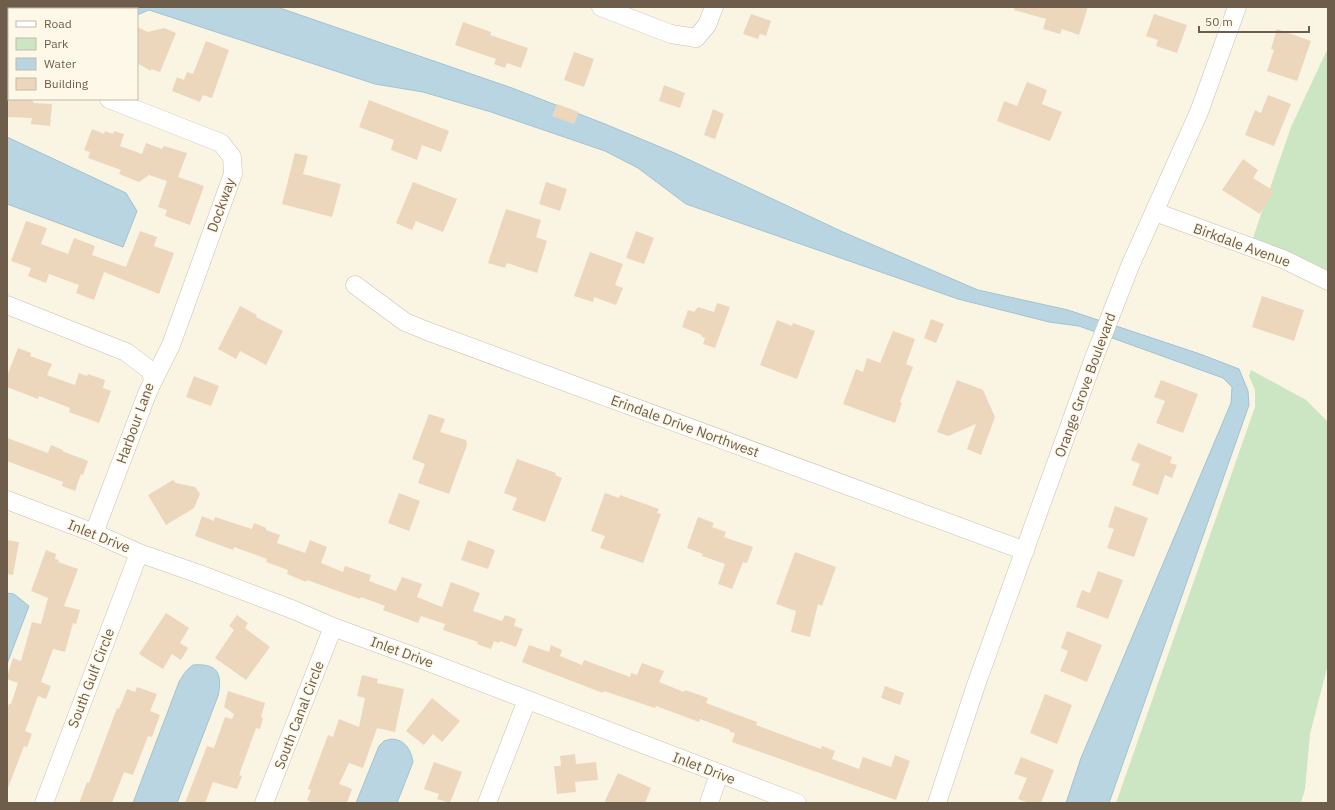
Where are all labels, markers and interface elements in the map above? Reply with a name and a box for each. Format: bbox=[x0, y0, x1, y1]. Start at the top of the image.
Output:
legend bbox=[8, 8, 138, 100]
scale bar bbox=[1199, 8, 1309, 34]
text: 50 m bbox=[1205, 14, 1233, 29]
text: Road bbox=[44, 16, 72, 31]
text: Park bbox=[44, 36, 69, 51]
text: Water bbox=[44, 56, 77, 71]
text: Building bbox=[44, 76, 89, 91]
street label: Dockway bbox=[203, 175, 239, 235]
street label: Birkdale Avenue bbox=[1191, 219, 1293, 271]
street label: Orange Grove Boulevard bbox=[1050, 310, 1120, 460]
street label: Harbour Lane bbox=[112, 380, 158, 466]
street label: Erindale Drive Northwest bbox=[608, 391, 762, 461]
street label: Inlet Drive bbox=[65, 515, 133, 557]
street label: South Gulf Circle bbox=[64, 625, 118, 730]
street label: Inlet Drive bbox=[368, 632, 436, 672]
street label: South Canal Circle bbox=[270, 658, 328, 772]
street label: Inlet Drive bbox=[670, 748, 738, 788]

